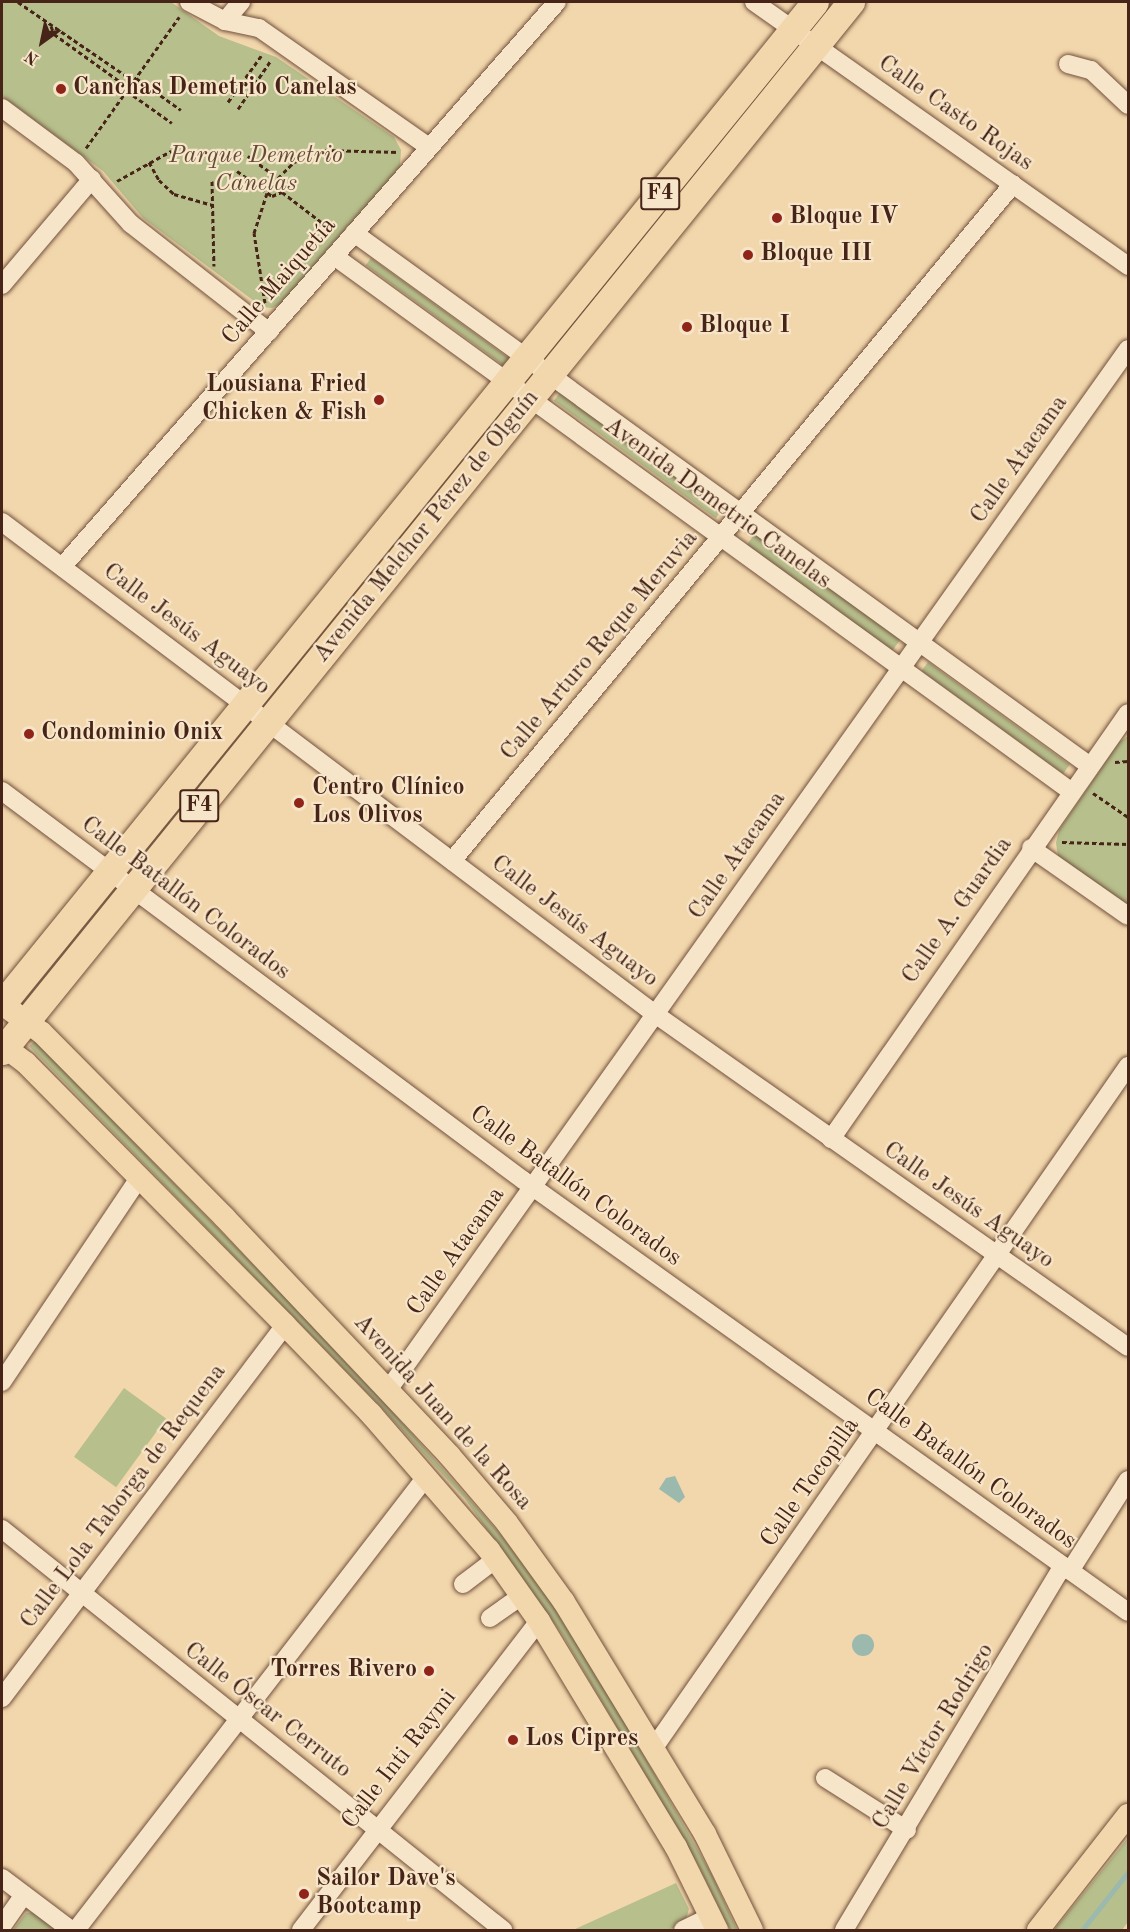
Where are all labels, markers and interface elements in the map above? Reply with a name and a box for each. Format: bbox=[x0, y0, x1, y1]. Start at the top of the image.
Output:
north arrow bbox=[12, 12, 72, 72]
text: N bbox=[23, 47, 42, 67]
street label: Calle Casto Rojas bbox=[872, 50, 1038, 178]
place label: Canchas Demetrio Canelas bbox=[73, 75, 357, 103]
marker: Canchas Demetrio Canelas bbox=[54, 82, 68, 96]
park label: Parque Demetrio Canelas bbox=[169, 143, 343, 199]
road number: F4 bbox=[639, 175, 681, 213]
place label: Bloque IV bbox=[789, 204, 898, 232]
marker: Bloque IV bbox=[770, 211, 784, 225]
street label: Calle Maiquetía bbox=[217, 212, 343, 352]
place label: Bloque III bbox=[760, 241, 872, 269]
marker: Bloque III bbox=[741, 248, 755, 262]
place label: Bloque I bbox=[699, 313, 790, 341]
marker: Bloque I bbox=[680, 320, 694, 334]
place label: Lousiana Fried Chicken & Fish bbox=[202, 372, 367, 428]
street label: Avenida Melchor Pérez de Olguín bbox=[308, 385, 546, 669]
street label: Calle Atacama bbox=[965, 390, 1075, 530]
marker: Lousiana Fried Chicken & Fish bbox=[372, 393, 386, 407]
street label: Avenida Demetrio Canelas bbox=[598, 412, 836, 596]
street label: Calle Arturo Reque Meruvia bbox=[495, 525, 705, 767]
street label: Calle Jesús Aguayo bbox=[97, 558, 275, 702]
place label: Condominio Onix bbox=[41, 720, 223, 748]
marker: Condominio Onix bbox=[22, 727, 36, 741]
place label: Centro Clínico Los Olivos bbox=[312, 775, 465, 831]
street label: Calle Atacama bbox=[683, 786, 793, 926]
road number: F4 bbox=[178, 787, 220, 825]
marker: Centro Clínico Los Olivos bbox=[290, 794, 308, 812]
street label: Calle Batallón Colorados bbox=[75, 811, 295, 987]
street label: Calle A. Guardia bbox=[897, 832, 1019, 990]
street label: Calle Jesús Aguayo bbox=[485, 850, 663, 994]
street label: Calle Batallón Colorados bbox=[463, 1100, 687, 1274]
street label: Calle Jesús Aguayo bbox=[877, 1136, 1059, 1276]
street label: Calle Atacama bbox=[402, 1182, 512, 1322]
street label: Avenida Juan de la Rosa bbox=[346, 1309, 538, 1517]
street label: Calle Lola Taborga de Requena bbox=[15, 1359, 233, 1635]
street label: Calle Batallón Colorados bbox=[858, 1383, 1082, 1557]
street label: Calle Tocopilla bbox=[756, 1412, 866, 1554]
street label: Calle Óscar Cerruto bbox=[177, 1637, 357, 1785]
street label: Calle Víctor Rodrigo bbox=[867, 1638, 1001, 1836]
place label: Torres Rivero bbox=[270, 1657, 417, 1685]
marker: Torres Rivero bbox=[422, 1664, 436, 1678]
street label: Calle Inti Raymi bbox=[336, 1684, 464, 1836]
place label: Los Cipres bbox=[525, 1726, 638, 1754]
marker: Los Cipres bbox=[506, 1733, 520, 1747]
place label: Sailor Dave's Bootcamp bbox=[316, 1866, 455, 1922]
marker: Sailor Dave's Bootcamp bbox=[297, 1887, 311, 1901]

